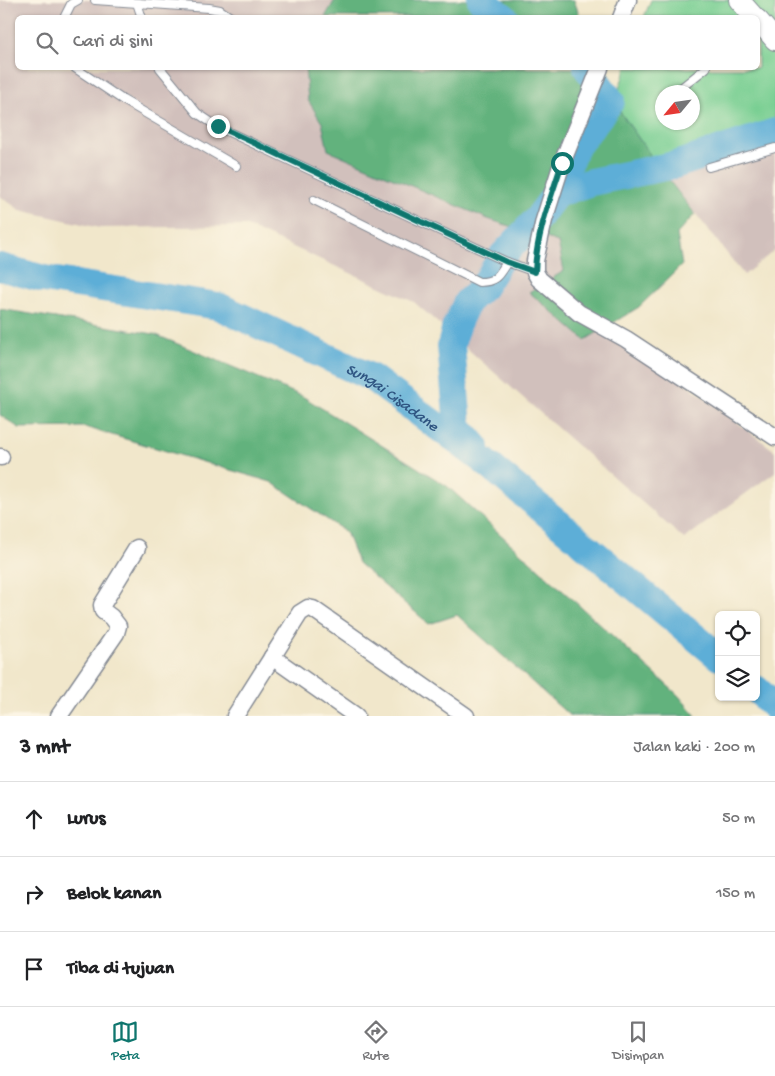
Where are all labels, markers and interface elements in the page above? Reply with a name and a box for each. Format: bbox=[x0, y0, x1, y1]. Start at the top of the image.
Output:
search box bbox=[15, 15, 760, 70]
icon: search bbox=[33, 29, 61, 57]
text: Cari di sini bbox=[73, 31, 153, 54]
north arrow bbox=[655, 85, 700, 130]
route end bbox=[207, 115, 230, 138]
route start bbox=[551, 152, 574, 175]
water label: Sungai Cisadane bbox=[342, 361, 442, 438]
map controls bbox=[715, 611, 760, 701]
button: locate bbox=[715, 611, 760, 656]
button: layers bbox=[715, 656, 760, 701]
text: 3 mnt bbox=[20, 736, 69, 761]
text: Jalan kaki · 200 m bbox=[633, 739, 755, 758]
icon: ahead bbox=[20, 805, 48, 833]
text: Lurus bbox=[67, 808, 106, 831]
text: 50 m bbox=[722, 810, 755, 829]
icon: right bbox=[20, 880, 48, 908]
text: Belok kanan bbox=[67, 883, 161, 906]
text: 150 m bbox=[716, 885, 755, 904]
icon: arrive bbox=[20, 955, 48, 983]
text: Tiba di tujuan bbox=[67, 958, 174, 981]
tab: Peta bbox=[111, 1018, 140, 1065]
tab: Rute bbox=[362, 1018, 390, 1065]
tab: Disimpan bbox=[612, 1018, 664, 1065]

